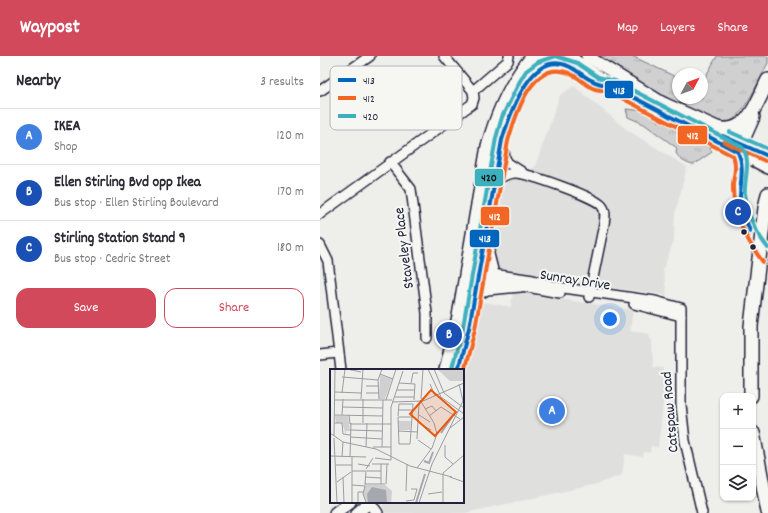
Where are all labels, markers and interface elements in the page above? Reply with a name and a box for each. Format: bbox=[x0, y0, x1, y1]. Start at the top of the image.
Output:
text: Waypost bbox=[20, 15, 80, 42]
text: Map bbox=[617, 18, 638, 38]
text: Layers bbox=[660, 18, 695, 38]
text: Share bbox=[717, 18, 748, 38]
legend bbox=[330, 66, 462, 130]
north arrow bbox=[672, 68, 708, 104]
text: Nearby bbox=[16, 70, 60, 94]
text: 3 results bbox=[260, 73, 304, 92]
text: 413 bbox=[363, 74, 375, 90]
line badge: 413 bbox=[604, 80, 634, 99]
text: 413 bbox=[613, 84, 625, 100]
text: 412 bbox=[363, 92, 375, 108]
text: 420 bbox=[363, 110, 378, 126]
text: IKEA bbox=[54, 116, 81, 138]
line badge: 412 bbox=[677, 125, 708, 145]
text: A bbox=[25, 127, 33, 146]
text: 120 m bbox=[276, 127, 304, 146]
text: 412 bbox=[687, 129, 699, 145]
text: Shop bbox=[54, 138, 77, 157]
line badge: 420 bbox=[474, 168, 504, 187]
text: 420 bbox=[481, 171, 497, 187]
text: Ellen Stirling Bvd opp Ikea bbox=[54, 172, 201, 194]
text: B bbox=[26, 183, 32, 202]
text: 170 m bbox=[277, 183, 304, 202]
text: Bus stop · Ellen Stirling Boulevard bbox=[54, 194, 219, 213]
pin: C bbox=[725, 197, 751, 227]
street label: Staveley Place bbox=[389, 206, 421, 290]
line badge: 412 bbox=[480, 206, 510, 226]
text: 412 bbox=[489, 210, 501, 226]
unlabelled marker bbox=[739, 227, 749, 237]
text: Stirling Station Stand 9 bbox=[54, 228, 186, 250]
line badge: 413 bbox=[469, 229, 500, 248]
text: 413 bbox=[479, 232, 491, 248]
text: C bbox=[26, 239, 32, 258]
text: 180 m bbox=[277, 239, 304, 258]
unlabelled marker bbox=[748, 242, 758, 252]
text: Bus stop · Cedric Street bbox=[54, 250, 170, 269]
street label: Sunray Drive bbox=[538, 265, 612, 297]
button: Save bbox=[16, 288, 156, 328]
button: Share bbox=[164, 288, 304, 328]
your location bbox=[600, 309, 620, 329]
pin: B bbox=[436, 320, 462, 350]
inset map bbox=[330, 369, 464, 503]
street label: Catspaw Road bbox=[656, 371, 686, 453]
map controls bbox=[720, 393, 756, 501]
button: + bbox=[720, 393, 756, 429]
pin: A bbox=[539, 396, 565, 426]
button: − bbox=[720, 429, 756, 465]
button: layers bbox=[720, 465, 756, 501]

